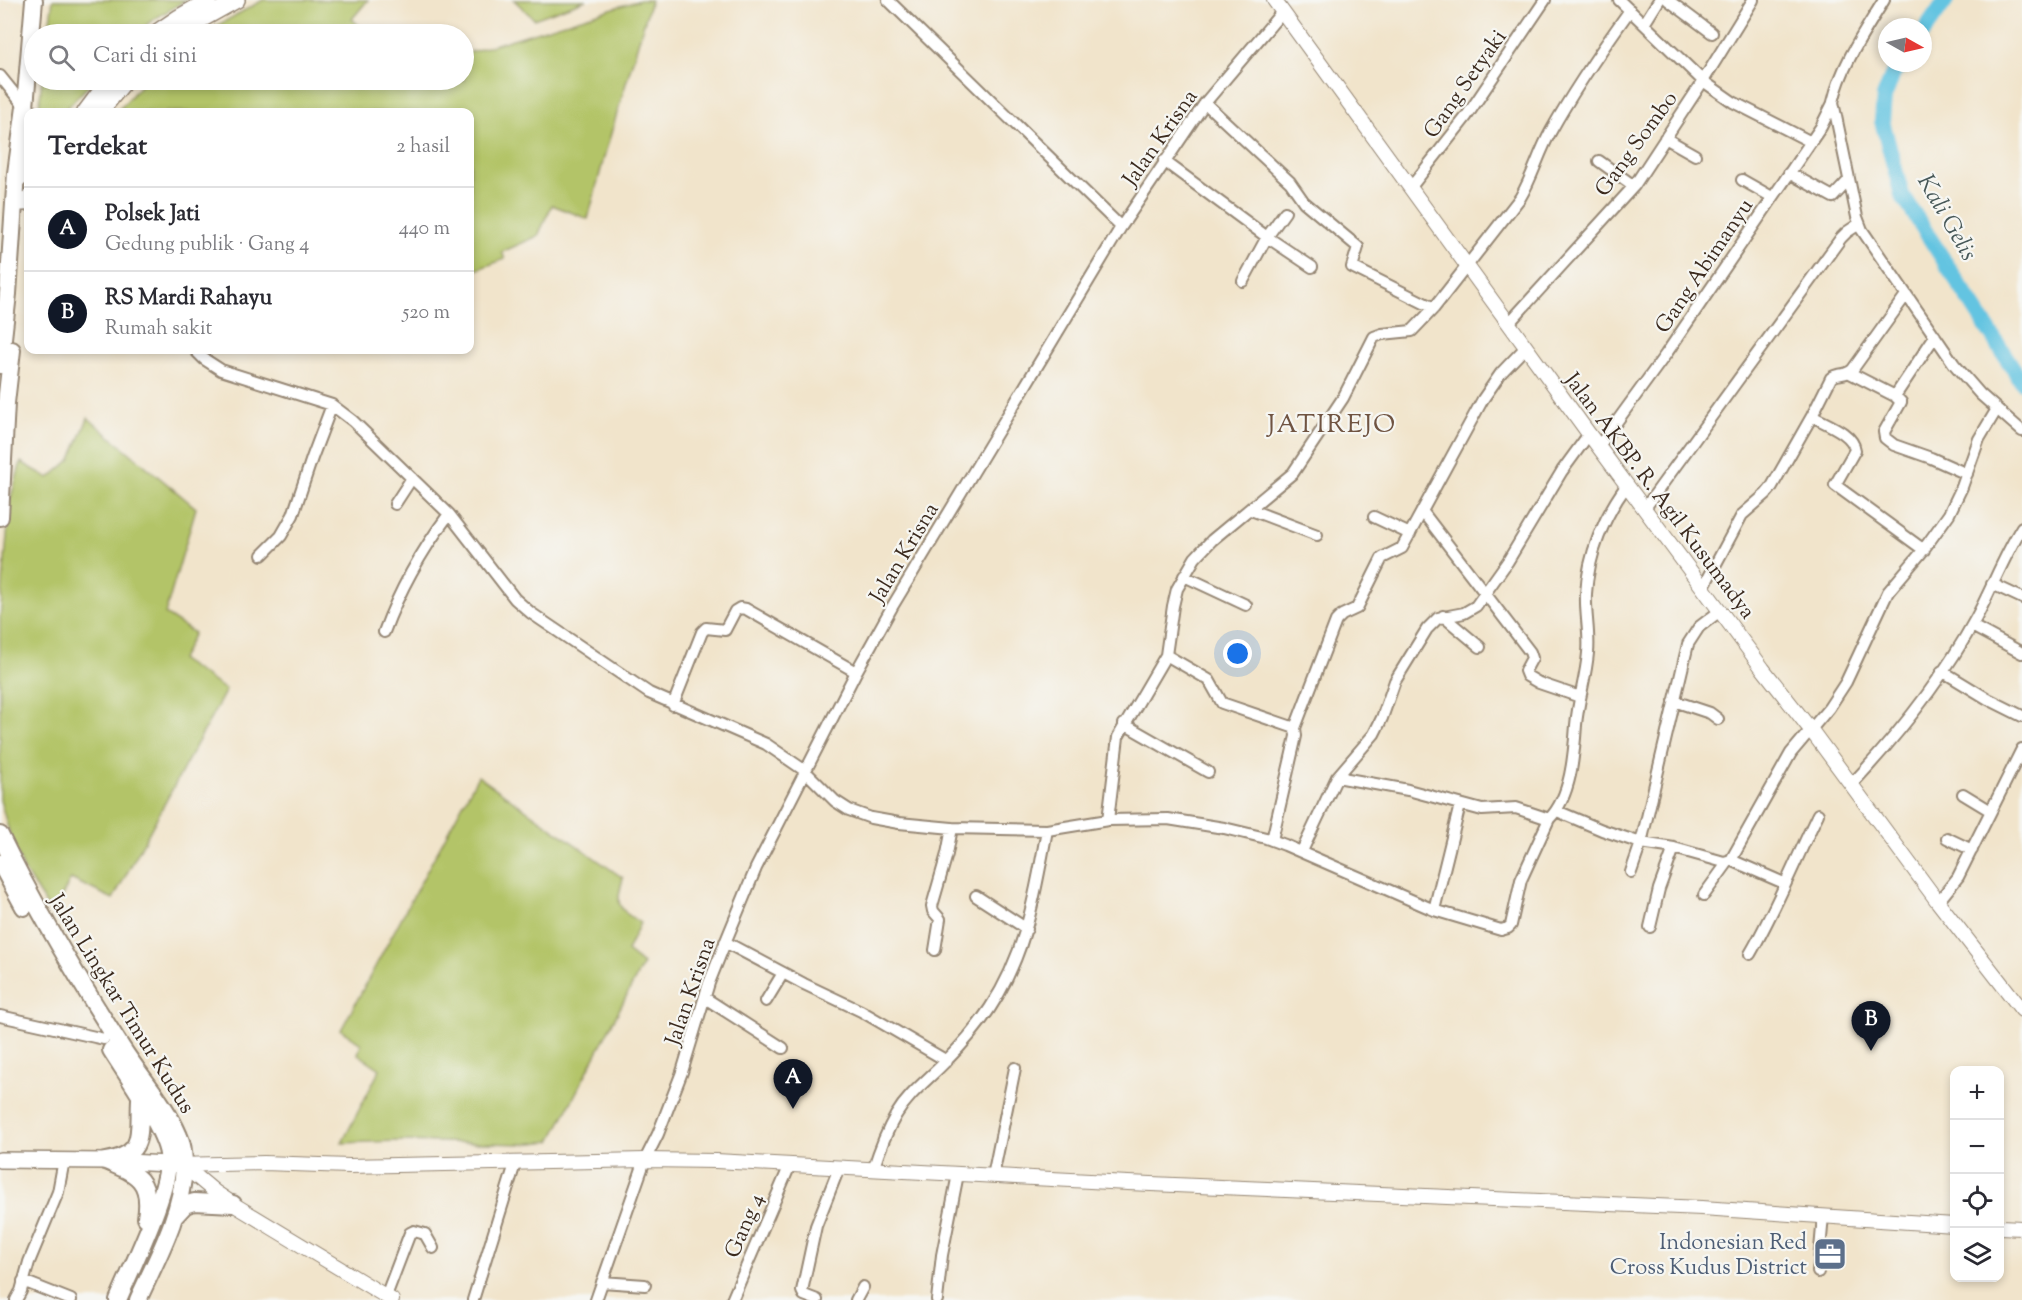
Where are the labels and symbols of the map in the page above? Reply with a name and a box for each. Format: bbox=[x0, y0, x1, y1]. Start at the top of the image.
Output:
north arrow bbox=[1878, 18, 1932, 72]
street label: Gang Setyaki bbox=[1417, 24, 1516, 146]
street label: Jalan Krisna bbox=[1116, 84, 1207, 195]
street label: Gang Sombo bbox=[1588, 85, 1687, 204]
water label: Kali Gelis bbox=[1908, 168, 1985, 268]
street label: Gang Abimanyu bbox=[1648, 193, 1763, 341]
street label: Jalan AKBP. R. Agil Kusumadya bbox=[1555, 366, 1762, 627]
district label: JATIREJO bbox=[1265, 407, 1397, 444]
street label: Jalan Krisna bbox=[862, 497, 948, 611]
your location bbox=[1223, 639, 1252, 668]
street label: Jalan Lingkar Timur Kudus bbox=[39, 888, 201, 1121]
street label: Jalan Krisna bbox=[658, 934, 725, 1051]
pin: B bbox=[1852, 1002, 1890, 1051]
pin: A bbox=[774, 1060, 812, 1109]
street label: Gang 4 bbox=[718, 1189, 774, 1263]
place label: Indonesian Red Cross Kudus District bbox=[1610, 1228, 1807, 1285]
office icon: Indonesian Red Cross Kudus District bbox=[1812, 1236, 1848, 1272]

